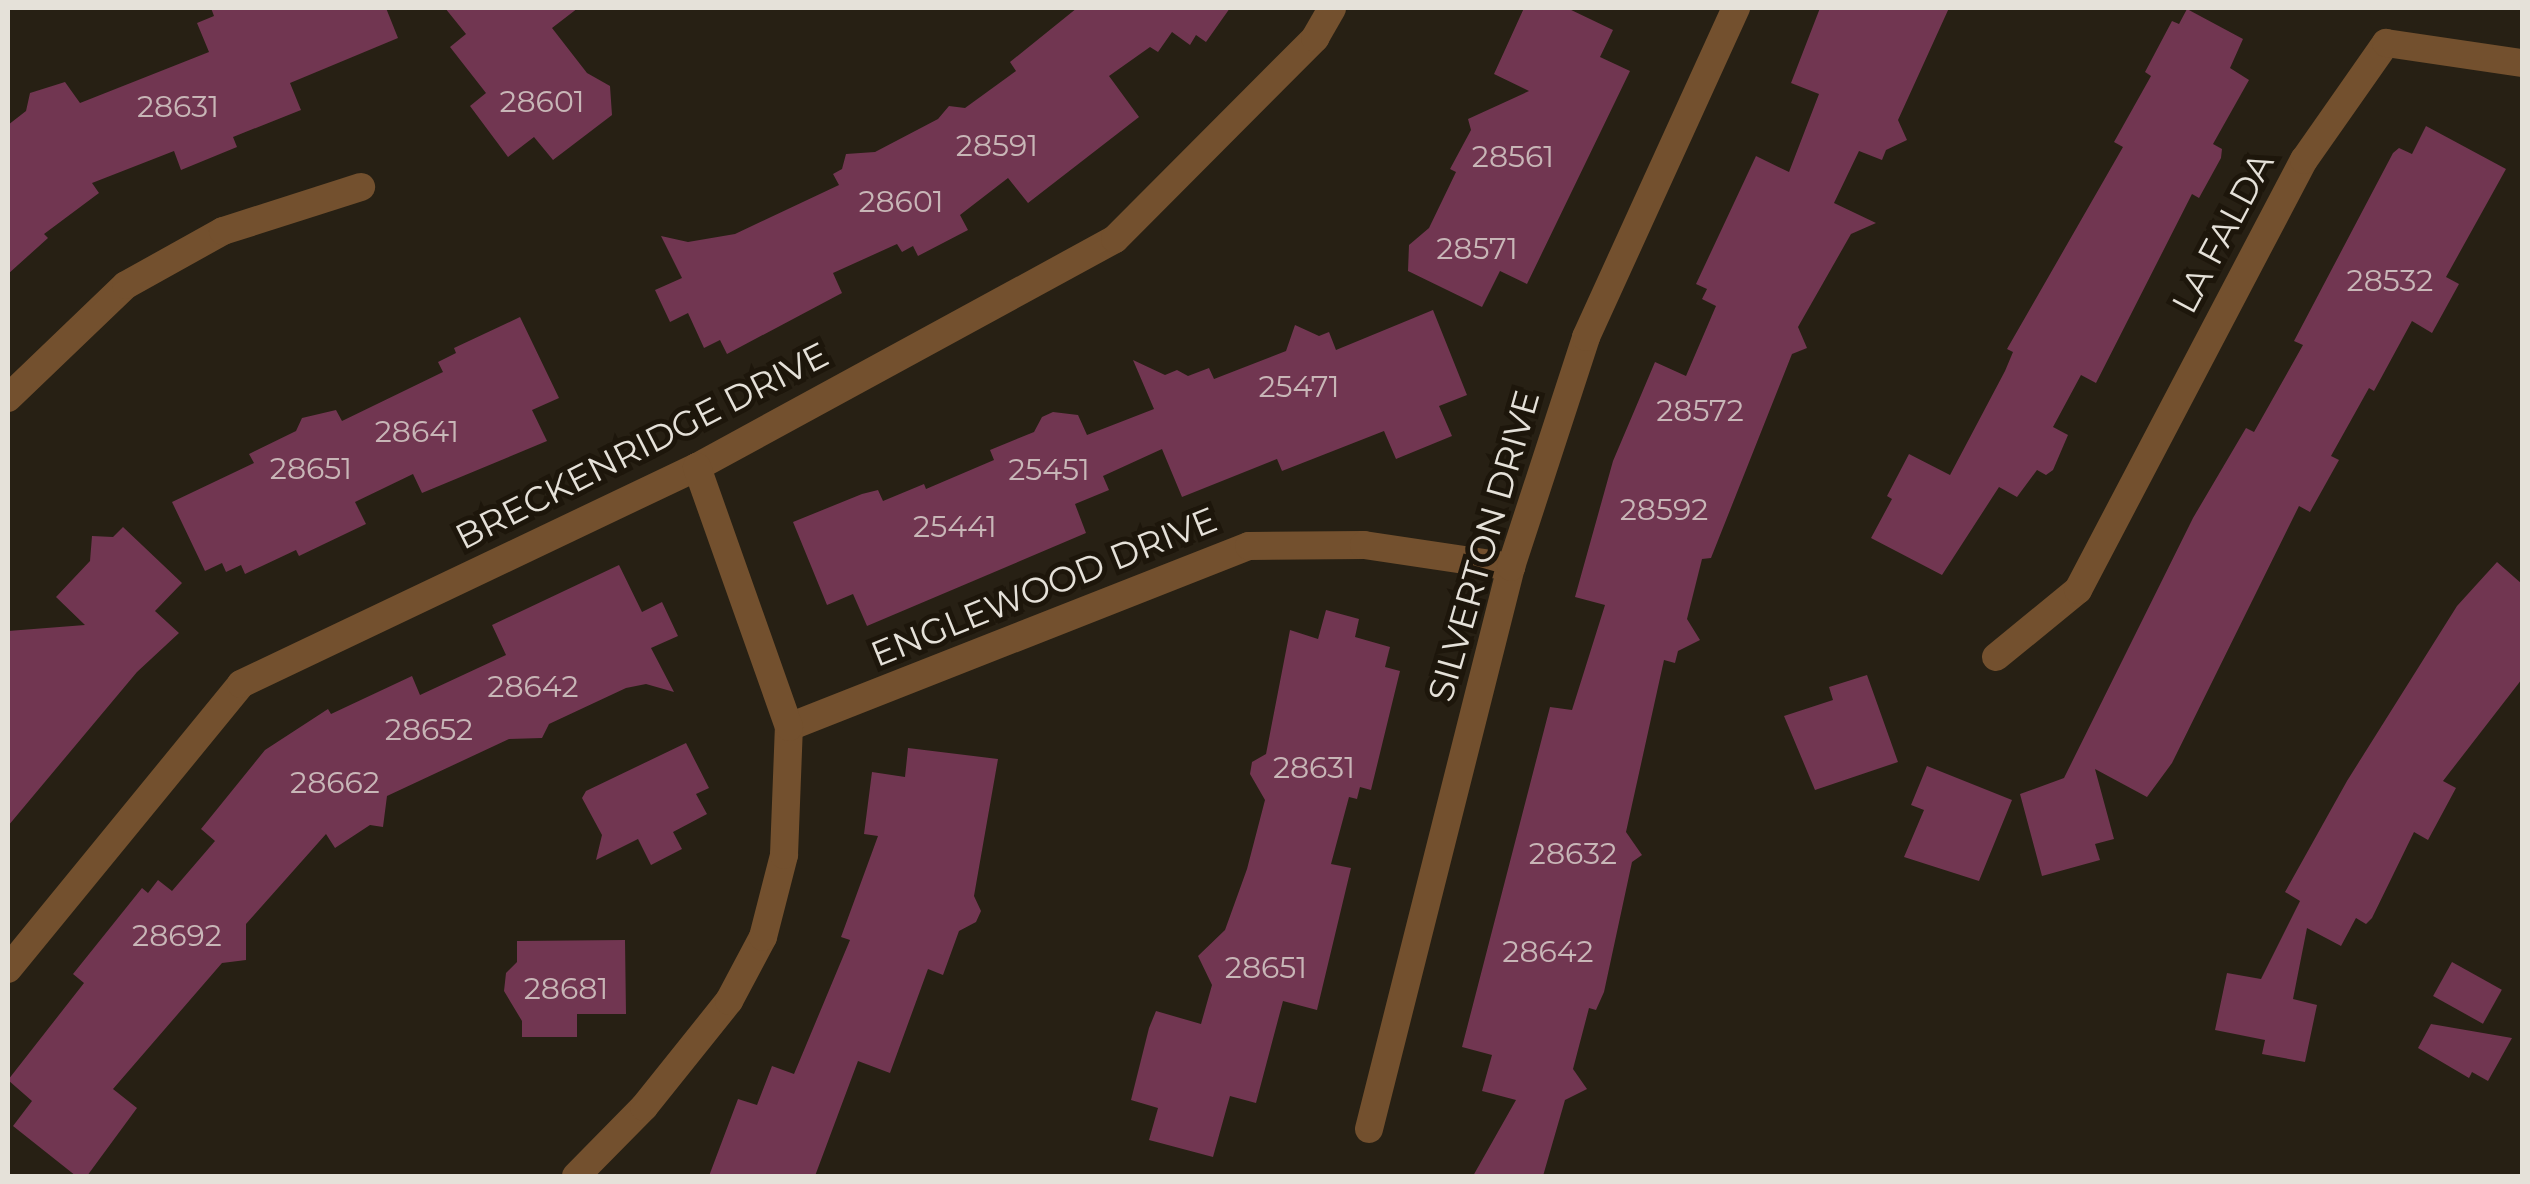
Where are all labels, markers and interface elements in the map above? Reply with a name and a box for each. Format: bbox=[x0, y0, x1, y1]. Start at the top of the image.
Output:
house number: 28601 bbox=[499, 84, 585, 120]
house number: 28631 bbox=[137, 89, 219, 125]
house number: 28591 bbox=[956, 128, 1038, 164]
house number: 28561 bbox=[1472, 139, 1554, 175]
street label: LA FALDA bbox=[2163, 146, 2283, 320]
house number: 28601 bbox=[858, 184, 944, 220]
house number: 28571 bbox=[1436, 231, 1518, 267]
house number: 28532 bbox=[2347, 263, 2433, 299]
street label: BRECKENRIDGE DRIVE bbox=[449, 334, 835, 558]
house number: 25471 bbox=[1258, 369, 1340, 405]
street label: SILVERTON DRIVE bbox=[1420, 386, 1548, 706]
house number: 28572 bbox=[1656, 393, 1744, 429]
house number: 28641 bbox=[375, 414, 459, 450]
house number: 28651 bbox=[270, 451, 352, 487]
house number: 25451 bbox=[1008, 452, 1090, 488]
house number: 28592 bbox=[1620, 492, 1708, 528]
street label: ENGLEWOOD DRIVE bbox=[865, 498, 1223, 676]
house number: 25441 bbox=[913, 509, 997, 545]
house number: 28642 bbox=[487, 669, 579, 705]
house number: 28652 bbox=[385, 712, 473, 748]
house number: 28631 bbox=[1273, 750, 1355, 786]
house number: 28662 bbox=[290, 765, 380, 801]
house number: 28632 bbox=[1529, 836, 1617, 872]
house number: 28692 bbox=[132, 918, 222, 954]
house number: 28642 bbox=[1502, 934, 1594, 970]
house number: 28651 bbox=[1225, 950, 1307, 986]
house number: 28681 bbox=[524, 971, 608, 1007]

